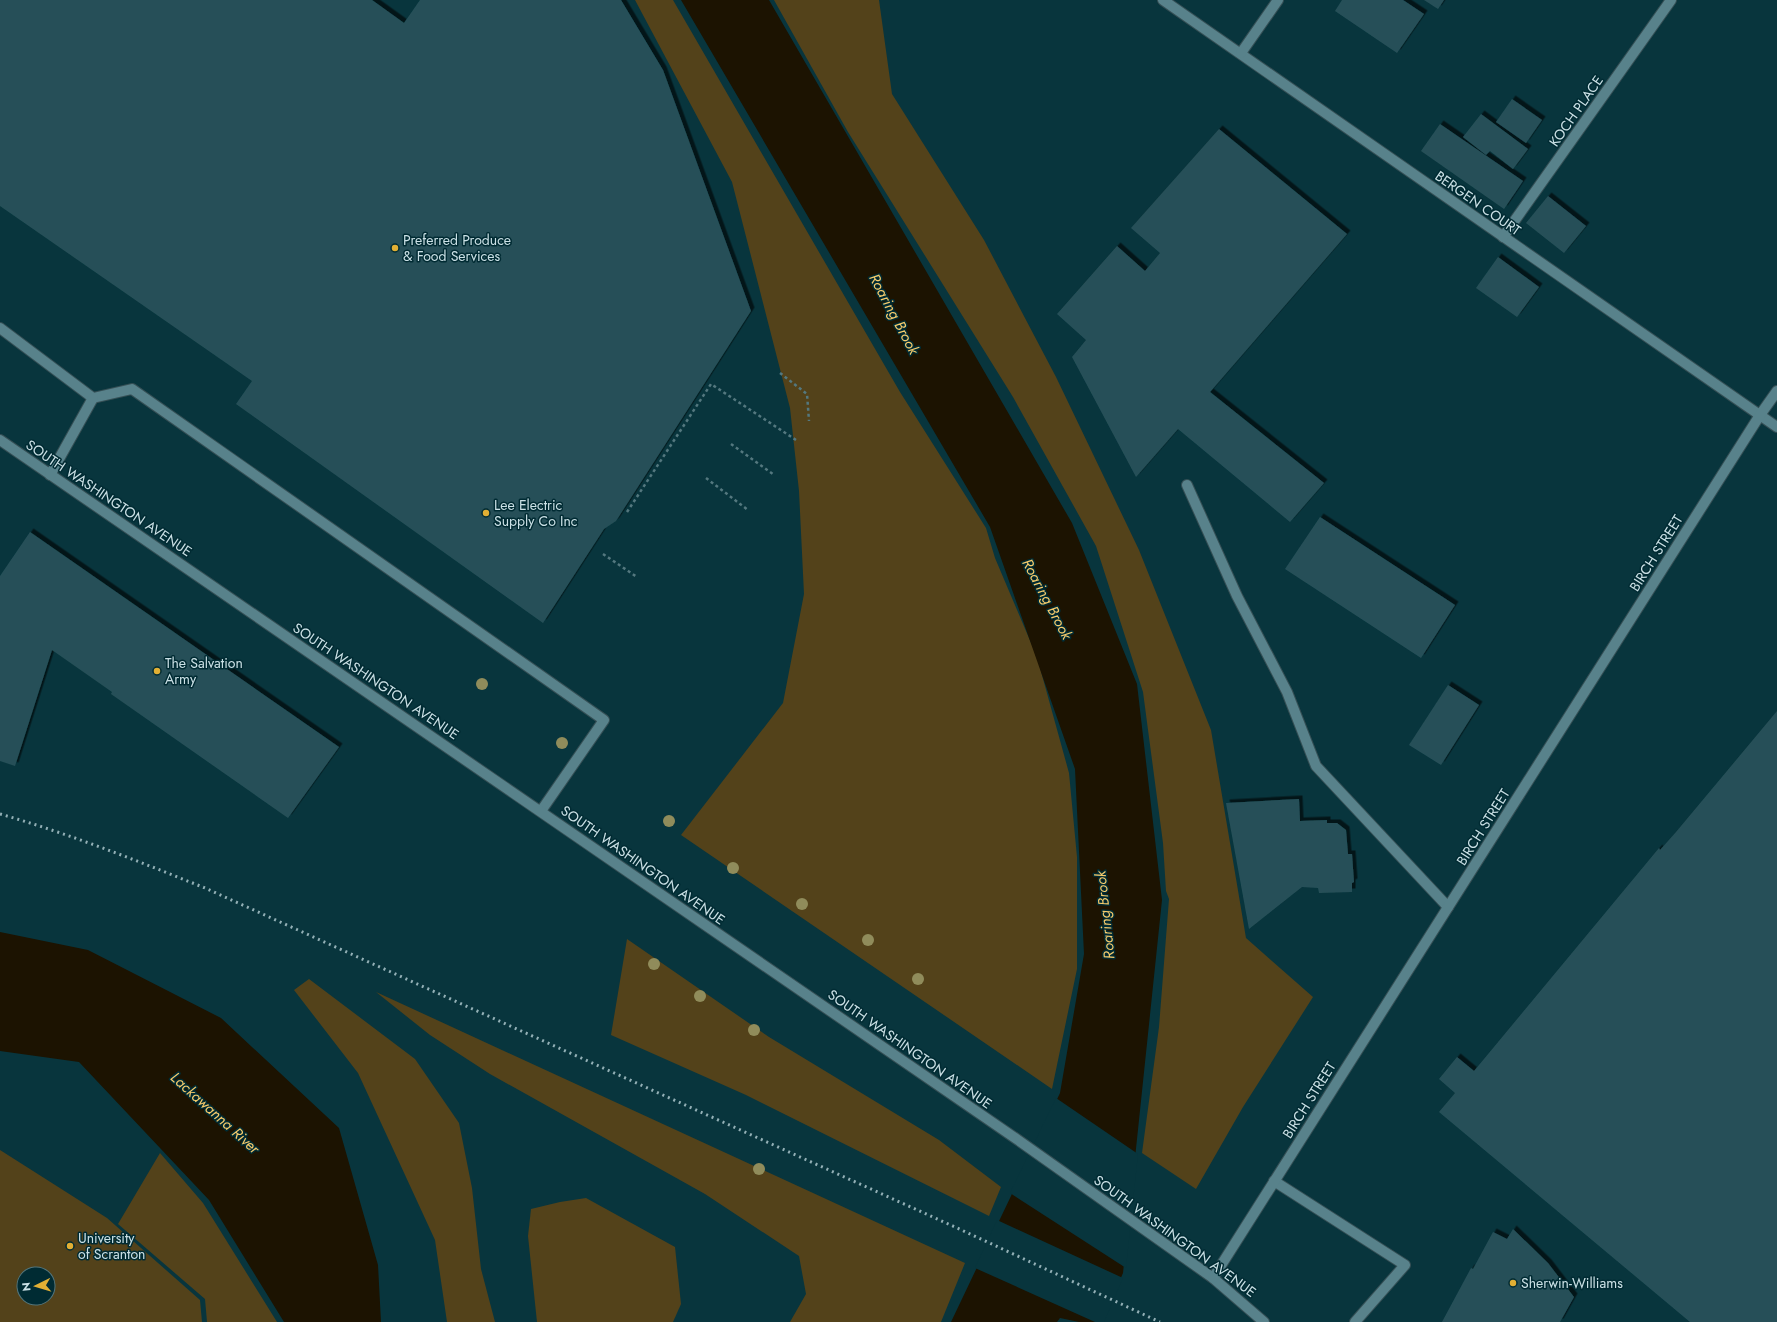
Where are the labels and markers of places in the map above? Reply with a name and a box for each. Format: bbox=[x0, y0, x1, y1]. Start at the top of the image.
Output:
place label: Preferred Produce & Food Services bbox=[403, 230, 511, 266]
marker: Preferred Produce & Food Services bbox=[390, 243, 400, 253]
place label: Lee Electric Supply Co Inc bbox=[494, 495, 577, 531]
marker: Lee Electric Supply Co Inc bbox=[481, 508, 491, 518]
place label: The Salvation Army bbox=[165, 653, 243, 689]
marker: The Salvation Army bbox=[152, 666, 162, 676]
place label: University of Scranton bbox=[78, 1228, 145, 1264]
marker: University of Scranton bbox=[65, 1241, 75, 1251]
place label: Sherwin-Williams bbox=[1521, 1273, 1623, 1293]
marker: Sherwin-Williams bbox=[1508, 1278, 1518, 1288]

